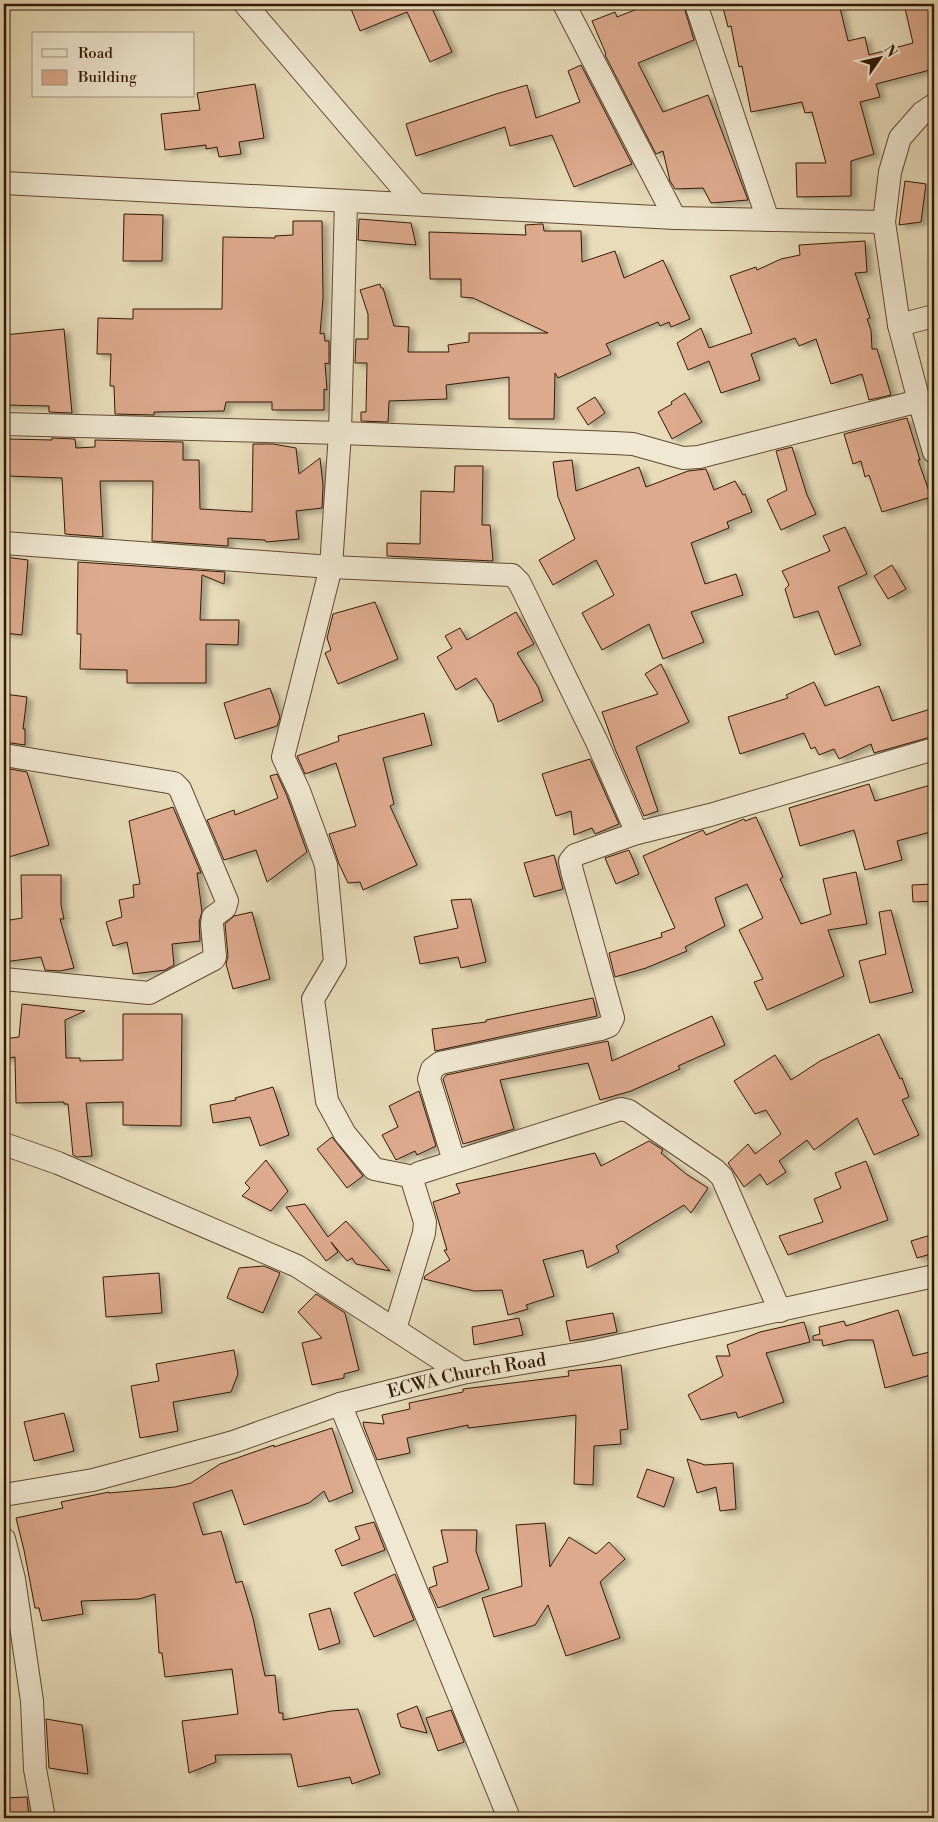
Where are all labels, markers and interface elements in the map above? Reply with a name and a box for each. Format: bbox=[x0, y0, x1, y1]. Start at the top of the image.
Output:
legend bbox=[32, 32, 195, 98]
north arrow bbox=[856, 32, 906, 82]
text: N bbox=[879, 42, 901, 61]
text: Road bbox=[78, 44, 113, 63]
text: Building bbox=[77, 68, 137, 87]
street label: ECWA Church Road bbox=[385, 1348, 548, 1403]

